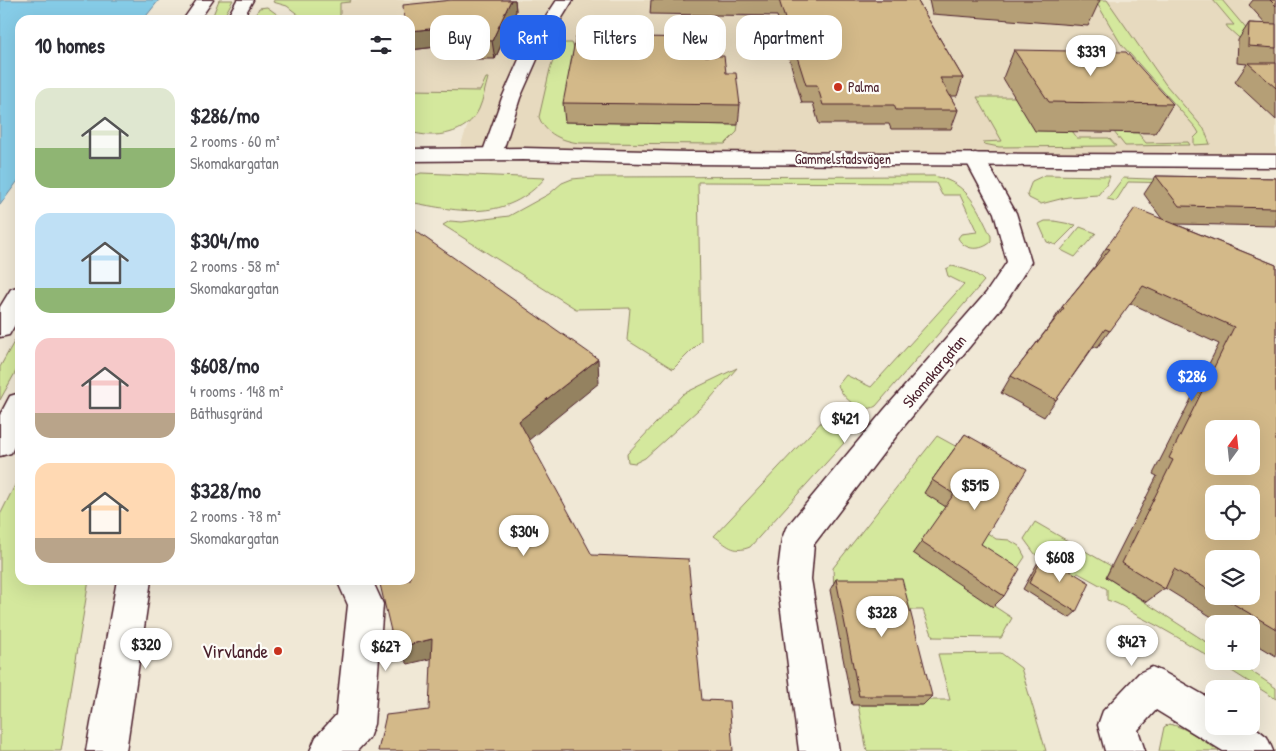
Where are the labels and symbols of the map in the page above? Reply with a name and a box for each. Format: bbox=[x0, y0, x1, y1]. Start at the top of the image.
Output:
pin: $339 bbox=[1061, 34, 1121, 77]
place label: Palma bbox=[848, 77, 879, 96]
marker: Palma bbox=[832, 81, 844, 93]
street label: Gammelstadsvägen bbox=[795, 149, 891, 169]
street label: Skomakargatan bbox=[897, 330, 971, 412]
pin: $286 bbox=[1162, 360, 1222, 402]
pin: $421 bbox=[815, 402, 875, 444]
north arrow bbox=[1205, 420, 1260, 475]
pin: $515 bbox=[945, 468, 1005, 511]
pin: $304 bbox=[494, 514, 554, 557]
pin: $608 bbox=[1030, 540, 1090, 583]
pin: $328 bbox=[852, 596, 912, 638]
pin: $427 bbox=[1102, 624, 1162, 667]
pin: $320 bbox=[116, 628, 176, 670]
pin: $627 bbox=[356, 630, 416, 672]
place label: Virvlande bbox=[202, 638, 268, 664]
marker: Virvlande bbox=[272, 645, 284, 657]

